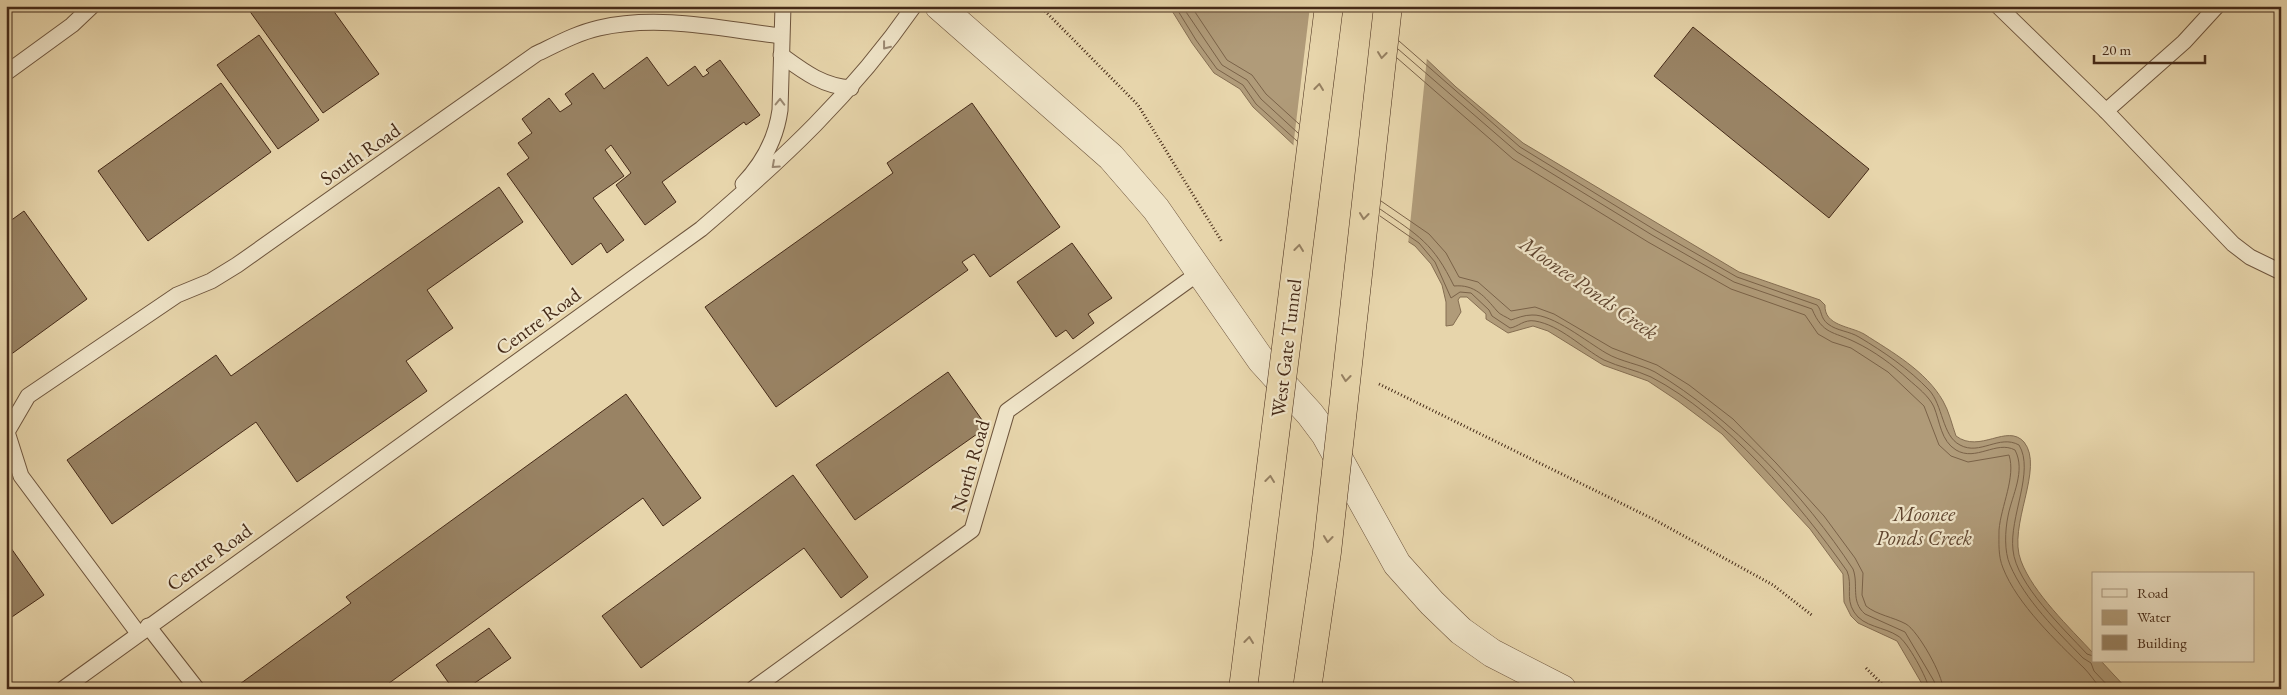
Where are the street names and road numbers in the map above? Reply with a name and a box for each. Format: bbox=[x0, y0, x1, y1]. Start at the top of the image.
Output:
street label: South Road bbox=[315, 116, 406, 191]
street label: West Gate Tunnel bbox=[1265, 277, 1307, 419]
street label: Centre Road bbox=[490, 281, 586, 361]
street label: North Road bbox=[944, 416, 996, 515]
street label: Centre Road bbox=[161, 517, 257, 597]

